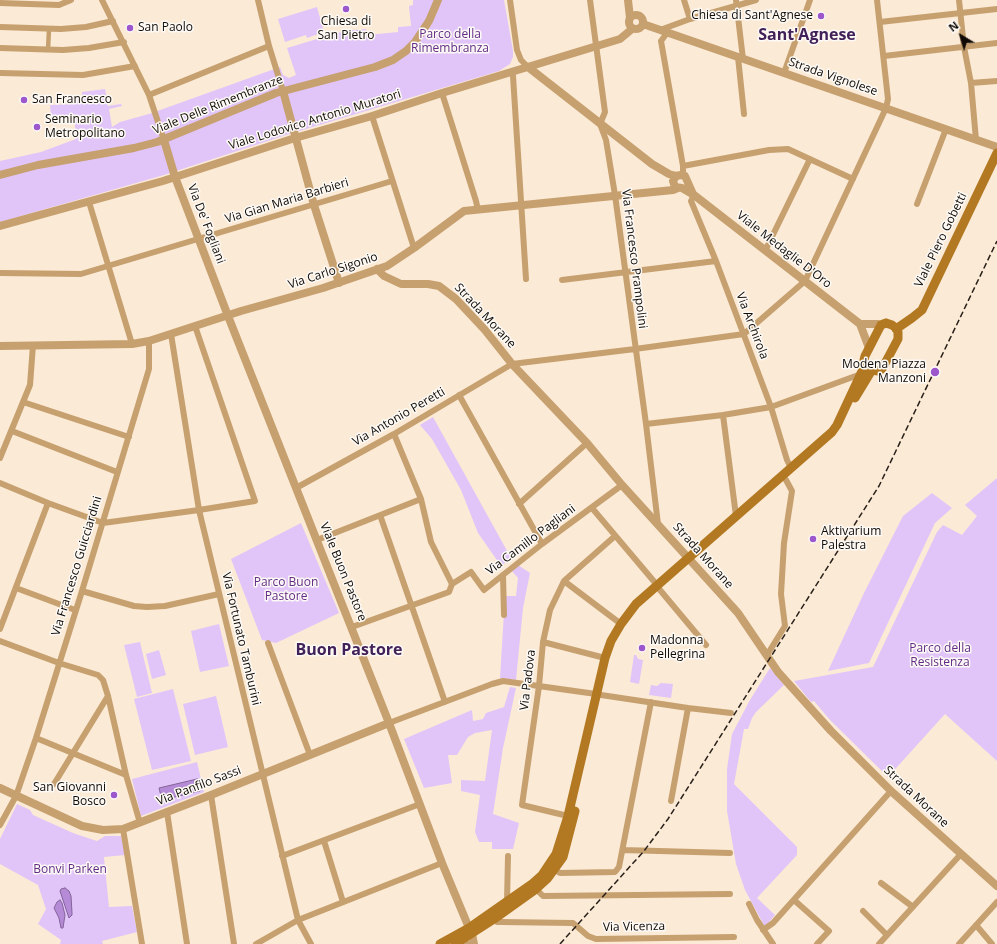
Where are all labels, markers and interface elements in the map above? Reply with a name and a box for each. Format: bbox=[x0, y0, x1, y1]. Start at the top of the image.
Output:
marker: Chiesa di San Pietro bbox=[341, 4, 351, 14]
place label: Chiesa di Sant'Agnese bbox=[691, 9, 813, 23]
marker: Chiesa di Sant'Agnese bbox=[816, 11, 826, 21]
place label: Chiesa di San Pietro bbox=[317, 15, 375, 43]
north arrow bbox=[941, 16, 981, 56]
text: N bbox=[945, 17, 961, 35]
place label: San Paolo bbox=[138, 21, 193, 35]
marker: San Paolo bbox=[125, 23, 135, 33]
district label: Sant'Agnese bbox=[758, 25, 856, 45]
park label: Parco della Rimembranza bbox=[411, 28, 489, 56]
street label: Strada Vignolese bbox=[787, 55, 879, 99]
street label: Viale Delle Rimembranze bbox=[151, 72, 285, 138]
street label: Viale Lodovico Antonio Muratori bbox=[227, 87, 403, 153]
place label: San Francesco bbox=[32, 93, 112, 107]
marker: San Francesco bbox=[19, 95, 29, 105]
place label: Seminario Metropolitano bbox=[45, 113, 125, 141]
marker: Seminario Metropolitano bbox=[32, 122, 42, 132]
street label: Via Gian Maria Barbieri bbox=[223, 175, 351, 227]
street label: Via De' Fogliani bbox=[184, 182, 228, 266]
street label: Via Francesco Prampolini bbox=[618, 188, 650, 330]
street label: Viale Piero Gobetti bbox=[912, 190, 970, 290]
street label: Viale Medaglie D'Oro bbox=[734, 208, 834, 292]
street label: Via Carlo Sigonio bbox=[286, 250, 380, 292]
street label: Strada Morane bbox=[451, 281, 519, 351]
street label: Via Archirola bbox=[733, 291, 771, 361]
place label: Modena Piazza Manzoni bbox=[842, 358, 926, 386]
marker: Modena Piazza Manzoni bbox=[929, 366, 941, 378]
street label: Via Antonio Peretti bbox=[350, 385, 448, 449]
street label: Via Francesco Guicciardini bbox=[49, 494, 105, 638]
street label: Via Camillo Pagliani bbox=[483, 502, 579, 578]
street label: Viale Buon Pastore bbox=[317, 520, 369, 624]
street label: Strada Morane bbox=[670, 520, 736, 592]
place label: Aktivarium Palestra bbox=[821, 525, 881, 553]
marker: Aktivarium Palestra bbox=[808, 534, 818, 544]
street label: Via Fortunato Tamburini bbox=[219, 571, 263, 707]
park label: Parco Buon Pastore bbox=[254, 576, 318, 604]
place label: Madonna Pellegrina bbox=[650, 634, 705, 662]
district label: Buon Pastore bbox=[295, 640, 403, 660]
park label: Parco della Resistenza bbox=[909, 642, 971, 670]
marker: Madonna Pellegrina bbox=[637, 643, 647, 653]
street label: Via Padova bbox=[517, 649, 539, 711]
street label: Via Panfilo Sassi bbox=[155, 763, 243, 809]
street label: Strada Morane bbox=[881, 763, 951, 831]
place label: San Giovanni Bosco bbox=[33, 781, 106, 809]
marker: San Giovanni Bosco bbox=[109, 790, 119, 800]
park label: Bonvi Parken bbox=[33, 863, 107, 877]
street label: Via Vicenza bbox=[603, 919, 665, 935]

